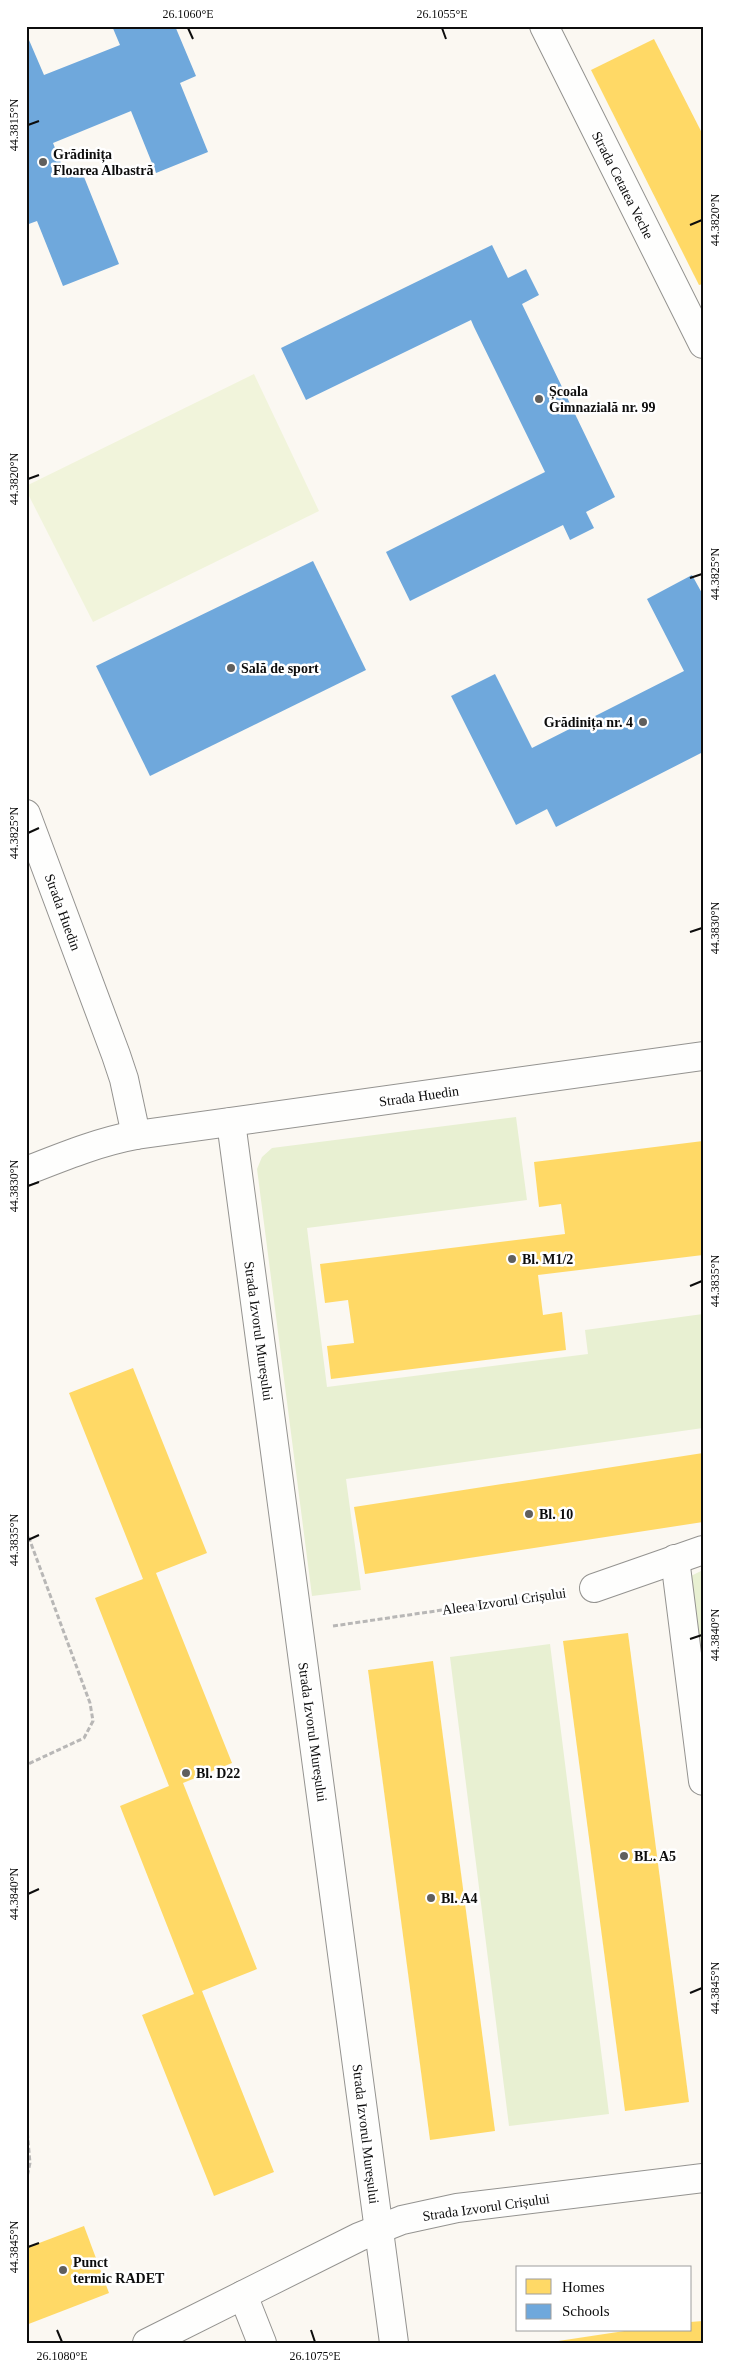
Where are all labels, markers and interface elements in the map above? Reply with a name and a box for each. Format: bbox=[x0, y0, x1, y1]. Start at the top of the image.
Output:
text: 26.1060°E bbox=[162, 7, 214, 21]
text: 26.1055°E bbox=[416, 7, 468, 21]
text: 44.3815°N bbox=[7, 98, 21, 151]
street label: Strada Cetatea Veche bbox=[589, 129, 656, 242]
place label: Grădinița Floarea Albastră bbox=[53, 147, 153, 178]
marker: Grădinița Floarea Albastră bbox=[37, 156, 49, 168]
text: 44.3820°N bbox=[708, 193, 722, 246]
place label: Școala Gimnazială nr. 99 bbox=[549, 384, 655, 415]
marker: Școala Gimnazială nr. 99 bbox=[533, 393, 545, 405]
text: 44.3820°N bbox=[7, 452, 21, 505]
text: 44.3825°N bbox=[708, 547, 722, 600]
place label: Sală de sport bbox=[241, 661, 319, 676]
marker: Sală de sport bbox=[225, 662, 237, 674]
place label: Grădinița nr. 4 bbox=[544, 715, 633, 731]
marker: Grădinița nr. 4 bbox=[637, 716, 649, 728]
text: 44.3825°N bbox=[7, 806, 21, 859]
street label: Strada Huedin bbox=[42, 872, 83, 953]
text: 44.3830°N bbox=[708, 901, 722, 954]
street label: Strada Huedin bbox=[378, 1083, 460, 1110]
text: 44.3830°N bbox=[7, 1159, 21, 1212]
place label: Bl. M1/2 bbox=[522, 1252, 573, 1267]
marker: Bl. M1/2 bbox=[506, 1253, 518, 1265]
text: 44.3835°N bbox=[708, 1254, 722, 1307]
street label: Strada Izvorul Mureșului bbox=[240, 1260, 276, 1402]
place label: Bl. 10 bbox=[539, 1507, 573, 1522]
marker: Bl. 10 bbox=[523, 1508, 535, 1520]
text: 44.3835°N bbox=[7, 1513, 21, 1566]
street label: Aleea Izvorul Crișului bbox=[441, 1585, 567, 1619]
text: 44.3840°N bbox=[708, 1608, 722, 1661]
street label: Strada Izvorul Mureșului bbox=[294, 1661, 330, 1803]
place label: Bl. D22 bbox=[196, 1766, 240, 1781]
marker: Bl. D22 bbox=[180, 1767, 192, 1779]
place label: BL. A5 bbox=[634, 1849, 676, 1864]
marker: BL. A5 bbox=[618, 1850, 630, 1862]
text: 44.3840°N bbox=[7, 1867, 21, 1920]
place label: Bl. A4 bbox=[441, 1891, 478, 1906]
marker: Bl. A4 bbox=[425, 1892, 437, 1904]
text: 44.3845°N bbox=[708, 1961, 722, 2014]
street label: Strada Izvorul Mureșului bbox=[348, 2063, 382, 2205]
street label: Strada Izvorul Crișului bbox=[421, 2191, 551, 2225]
text: 44.3845°N bbox=[7, 2220, 21, 2273]
place label: Punct termic RADET bbox=[73, 2255, 165, 2286]
marker: Punct termic RADET bbox=[57, 2264, 69, 2276]
legend bbox=[516, 2266, 692, 2332]
text: Homes bbox=[562, 2279, 605, 2295]
text: Schools bbox=[562, 2303, 610, 2319]
text: 26.1080°E bbox=[36, 2349, 88, 2363]
text: 26.1075°E bbox=[289, 2349, 341, 2363]

